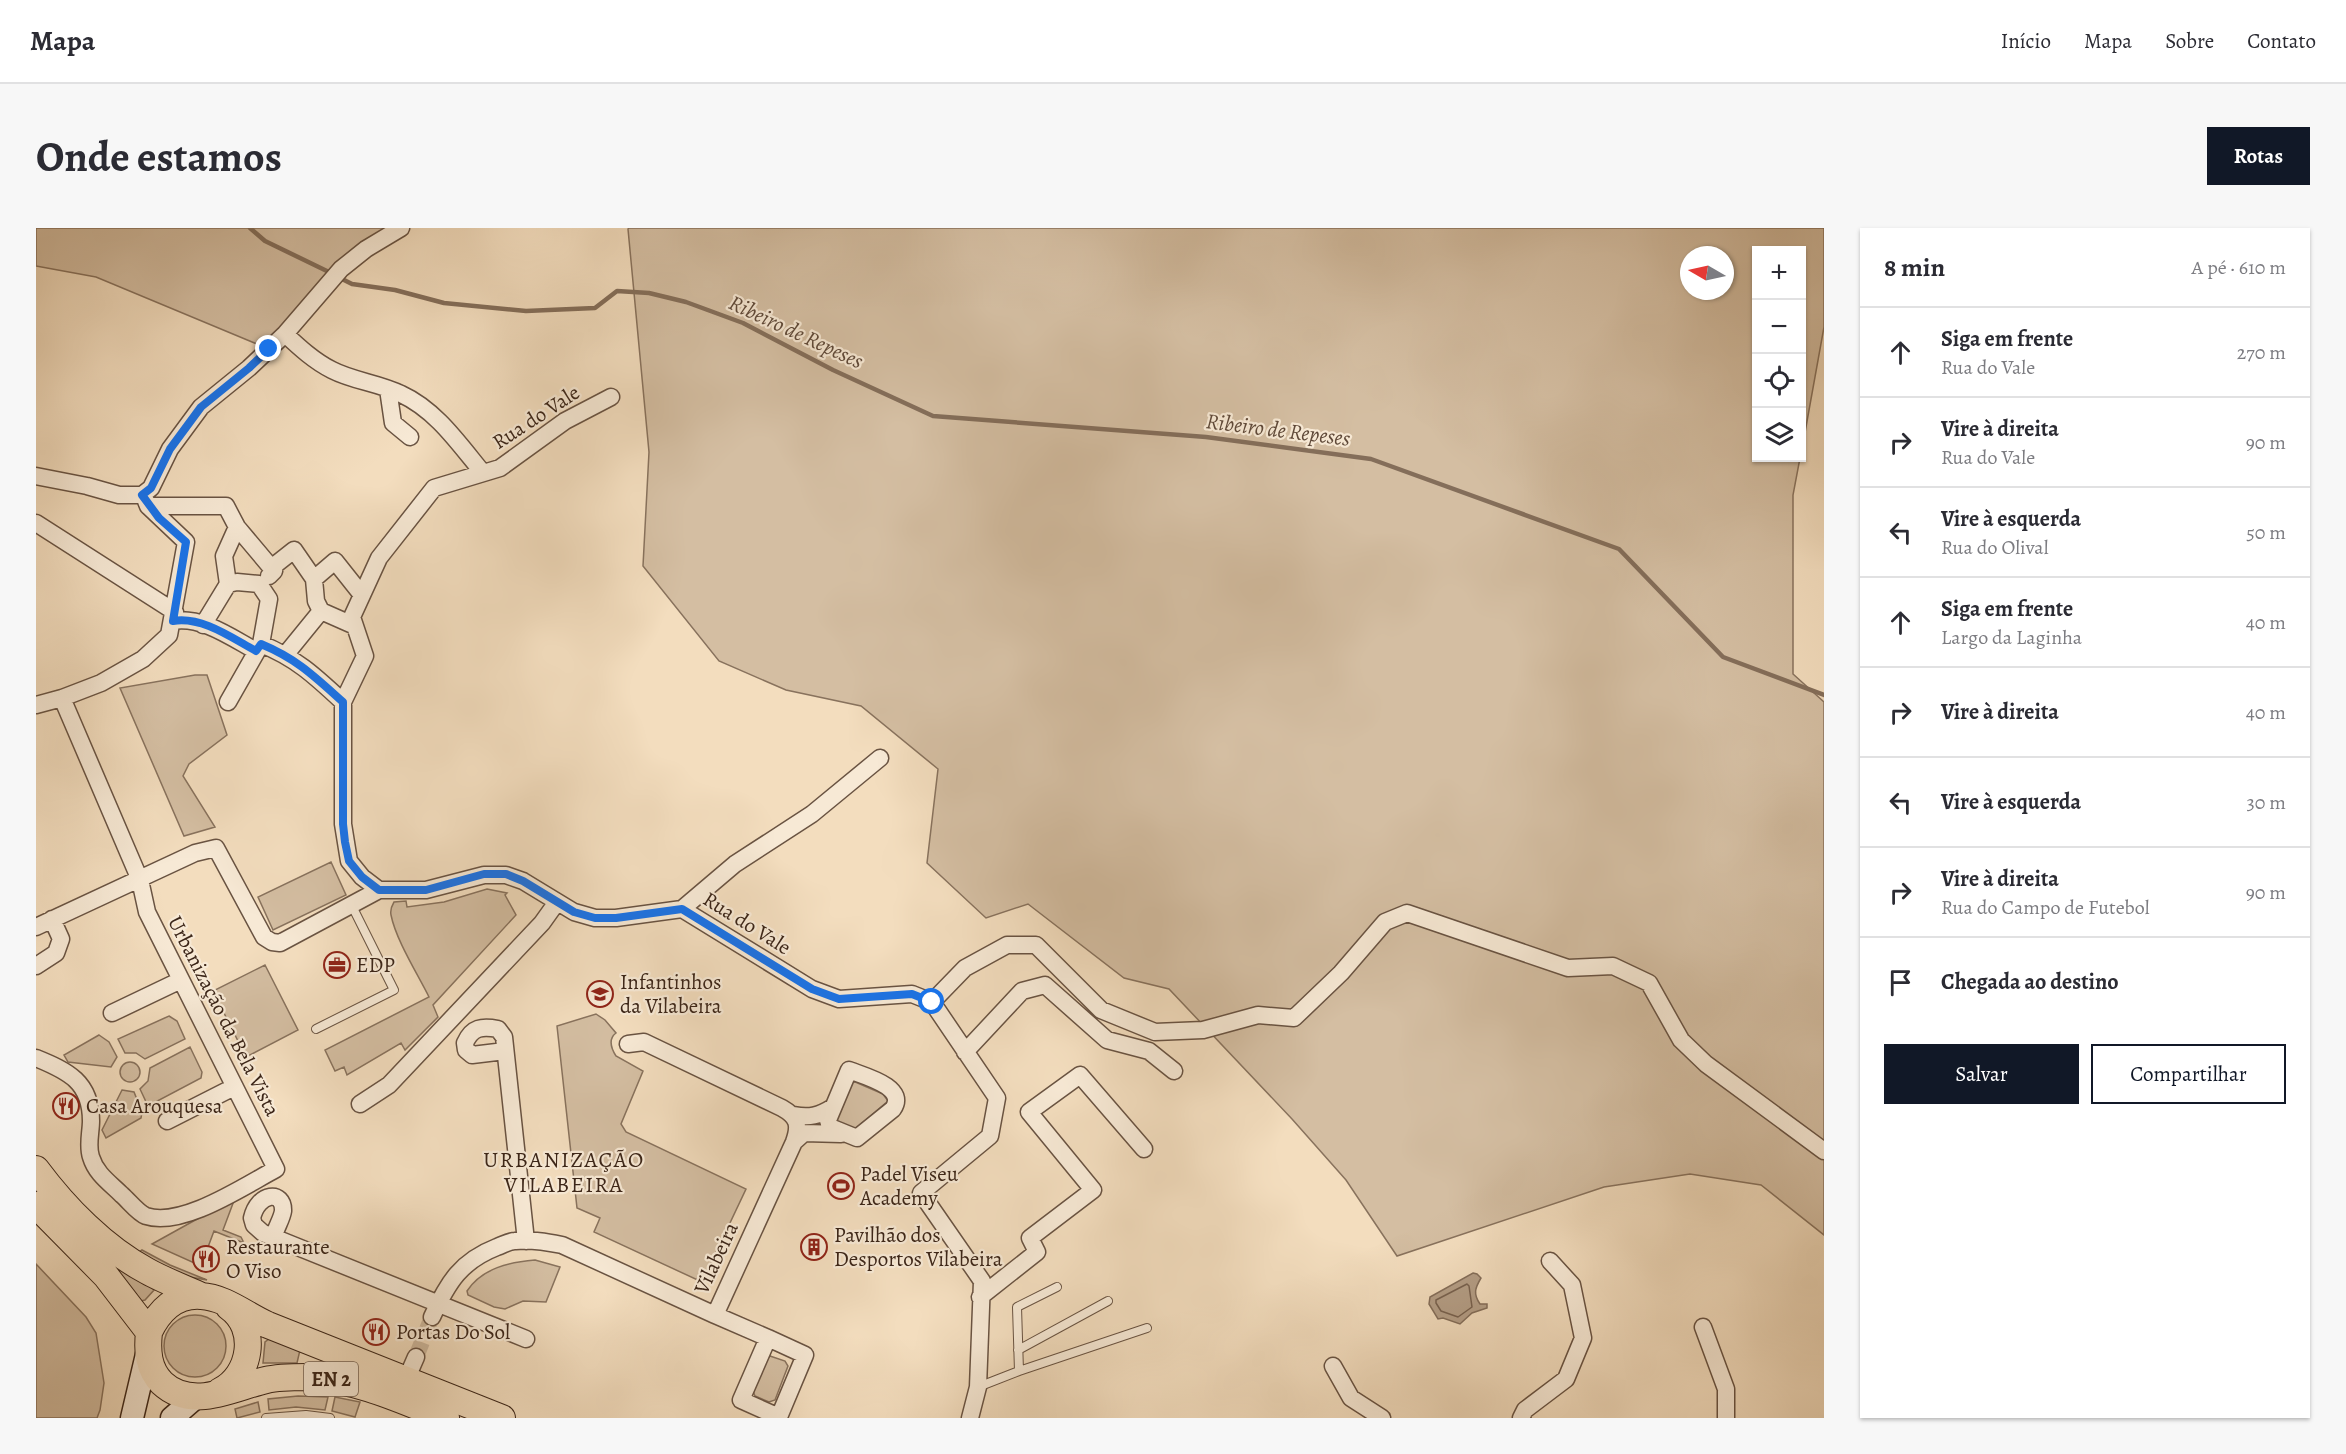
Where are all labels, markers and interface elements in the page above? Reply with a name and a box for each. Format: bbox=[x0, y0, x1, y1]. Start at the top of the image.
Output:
text: Mapa bbox=[30, 22, 95, 60]
text: Início bbox=[2001, 27, 2051, 55]
text: Mapa bbox=[2084, 27, 2132, 55]
text: Sobre bbox=[2165, 27, 2214, 55]
text: Contato bbox=[2247, 27, 2316, 55]
button: Rotas bbox=[2207, 127, 2310, 185]
text: Onde estamos bbox=[36, 128, 282, 185]
north arrow bbox=[1680, 246, 1734, 300]
map controls bbox=[1752, 246, 1806, 462]
button: + bbox=[1752, 246, 1806, 300]
text: 8 min bbox=[1884, 250, 1945, 285]
text: A pé · 610 m bbox=[2192, 254, 2286, 281]
water label: Ribeiro de Repeses bbox=[724, 288, 869, 376]
button: − bbox=[1752, 300, 1806, 354]
text: Siga em frente bbox=[1941, 324, 2073, 354]
route end bbox=[255, 335, 281, 361]
icon: ahead bbox=[1884, 336, 1917, 369]
text: 270 m bbox=[2237, 339, 2286, 366]
button: locate bbox=[1752, 354, 1806, 408]
text: Rua do Vale bbox=[1941, 354, 2035, 381]
street label: Rua do Vale bbox=[487, 378, 585, 456]
water label: Ribeiro de Repeses bbox=[1204, 406, 1352, 454]
button: layers bbox=[1752, 408, 1806, 462]
text: Vire à direita bbox=[1941, 414, 2059, 444]
icon: right bbox=[1884, 426, 1917, 459]
text: 90 m bbox=[2246, 429, 2286, 456]
text: Rua do Vale bbox=[1941, 444, 2035, 471]
text: Vire à esquerda bbox=[1941, 504, 2081, 534]
icon: left bbox=[1884, 516, 1917, 549]
text: 50 m bbox=[2246, 519, 2286, 546]
text: Rua do Olival bbox=[1941, 534, 2049, 561]
text: Siga em frente bbox=[1941, 594, 2073, 624]
icon: ahead bbox=[1884, 606, 1917, 639]
text: 40 m bbox=[2246, 609, 2286, 636]
text: Largo da Laginha bbox=[1941, 624, 2082, 651]
icon: right bbox=[1884, 696, 1917, 729]
text: Vire à direita bbox=[1941, 697, 2059, 727]
text: 40 m bbox=[2246, 699, 2286, 726]
icon: left bbox=[1884, 786, 1917, 819]
text: Vire à esquerda bbox=[1941, 787, 2081, 817]
text: 30 m bbox=[2246, 789, 2286, 816]
text: Vire à direita bbox=[1941, 864, 2059, 894]
icon: right bbox=[1884, 876, 1917, 909]
text: 90 m bbox=[2246, 879, 2286, 906]
street label: Rua do Vale bbox=[698, 885, 796, 961]
text: Rua do Campo de Futebol bbox=[1941, 894, 2150, 921]
street label: Urbanização da Bela Vista bbox=[161, 911, 287, 1121]
office icon: EDP bbox=[322, 950, 352, 980]
place label: EDP bbox=[356, 951, 395, 979]
icon: arrive bbox=[1884, 966, 1917, 999]
text: Chegada ao destino bbox=[1941, 967, 2119, 997]
place label: Infantinhos da Vilabeira bbox=[620, 968, 722, 1020]
school or university icon: Infantinhos da Vilabeira bbox=[585, 979, 615, 1009]
route start bbox=[918, 988, 944, 1014]
button: Salvar bbox=[1884, 1044, 2079, 1104]
button: Compartilhar bbox=[2091, 1044, 2286, 1104]
restaurant icon: Casa Arouquesa bbox=[51, 1091, 81, 1121]
place label: Casa Arouquesa bbox=[86, 1092, 223, 1120]
district label: URBANIZAÇÃO VILABEIRA bbox=[483, 1145, 645, 1200]
place label: Padel Viseu Academy bbox=[859, 1160, 959, 1212]
sports icon: Padel Viseu Academy bbox=[826, 1171, 856, 1201]
street label: Vilabeira bbox=[687, 1217, 745, 1299]
place label: Pavilhão dos Desportos Vilabeira bbox=[834, 1221, 1003, 1273]
building icon: Pavilhão dos Desportos Vilabeira bbox=[799, 1232, 829, 1262]
place label: Restaurante O Viso bbox=[226, 1233, 330, 1285]
restaurant icon: Restaurante O Viso bbox=[191, 1244, 221, 1274]
restaurant icon: Portas Do Sol bbox=[361, 1317, 391, 1347]
place label: Portas Do Sol bbox=[396, 1318, 510, 1346]
road number: EN 2 bbox=[304, 1362, 358, 1396]

